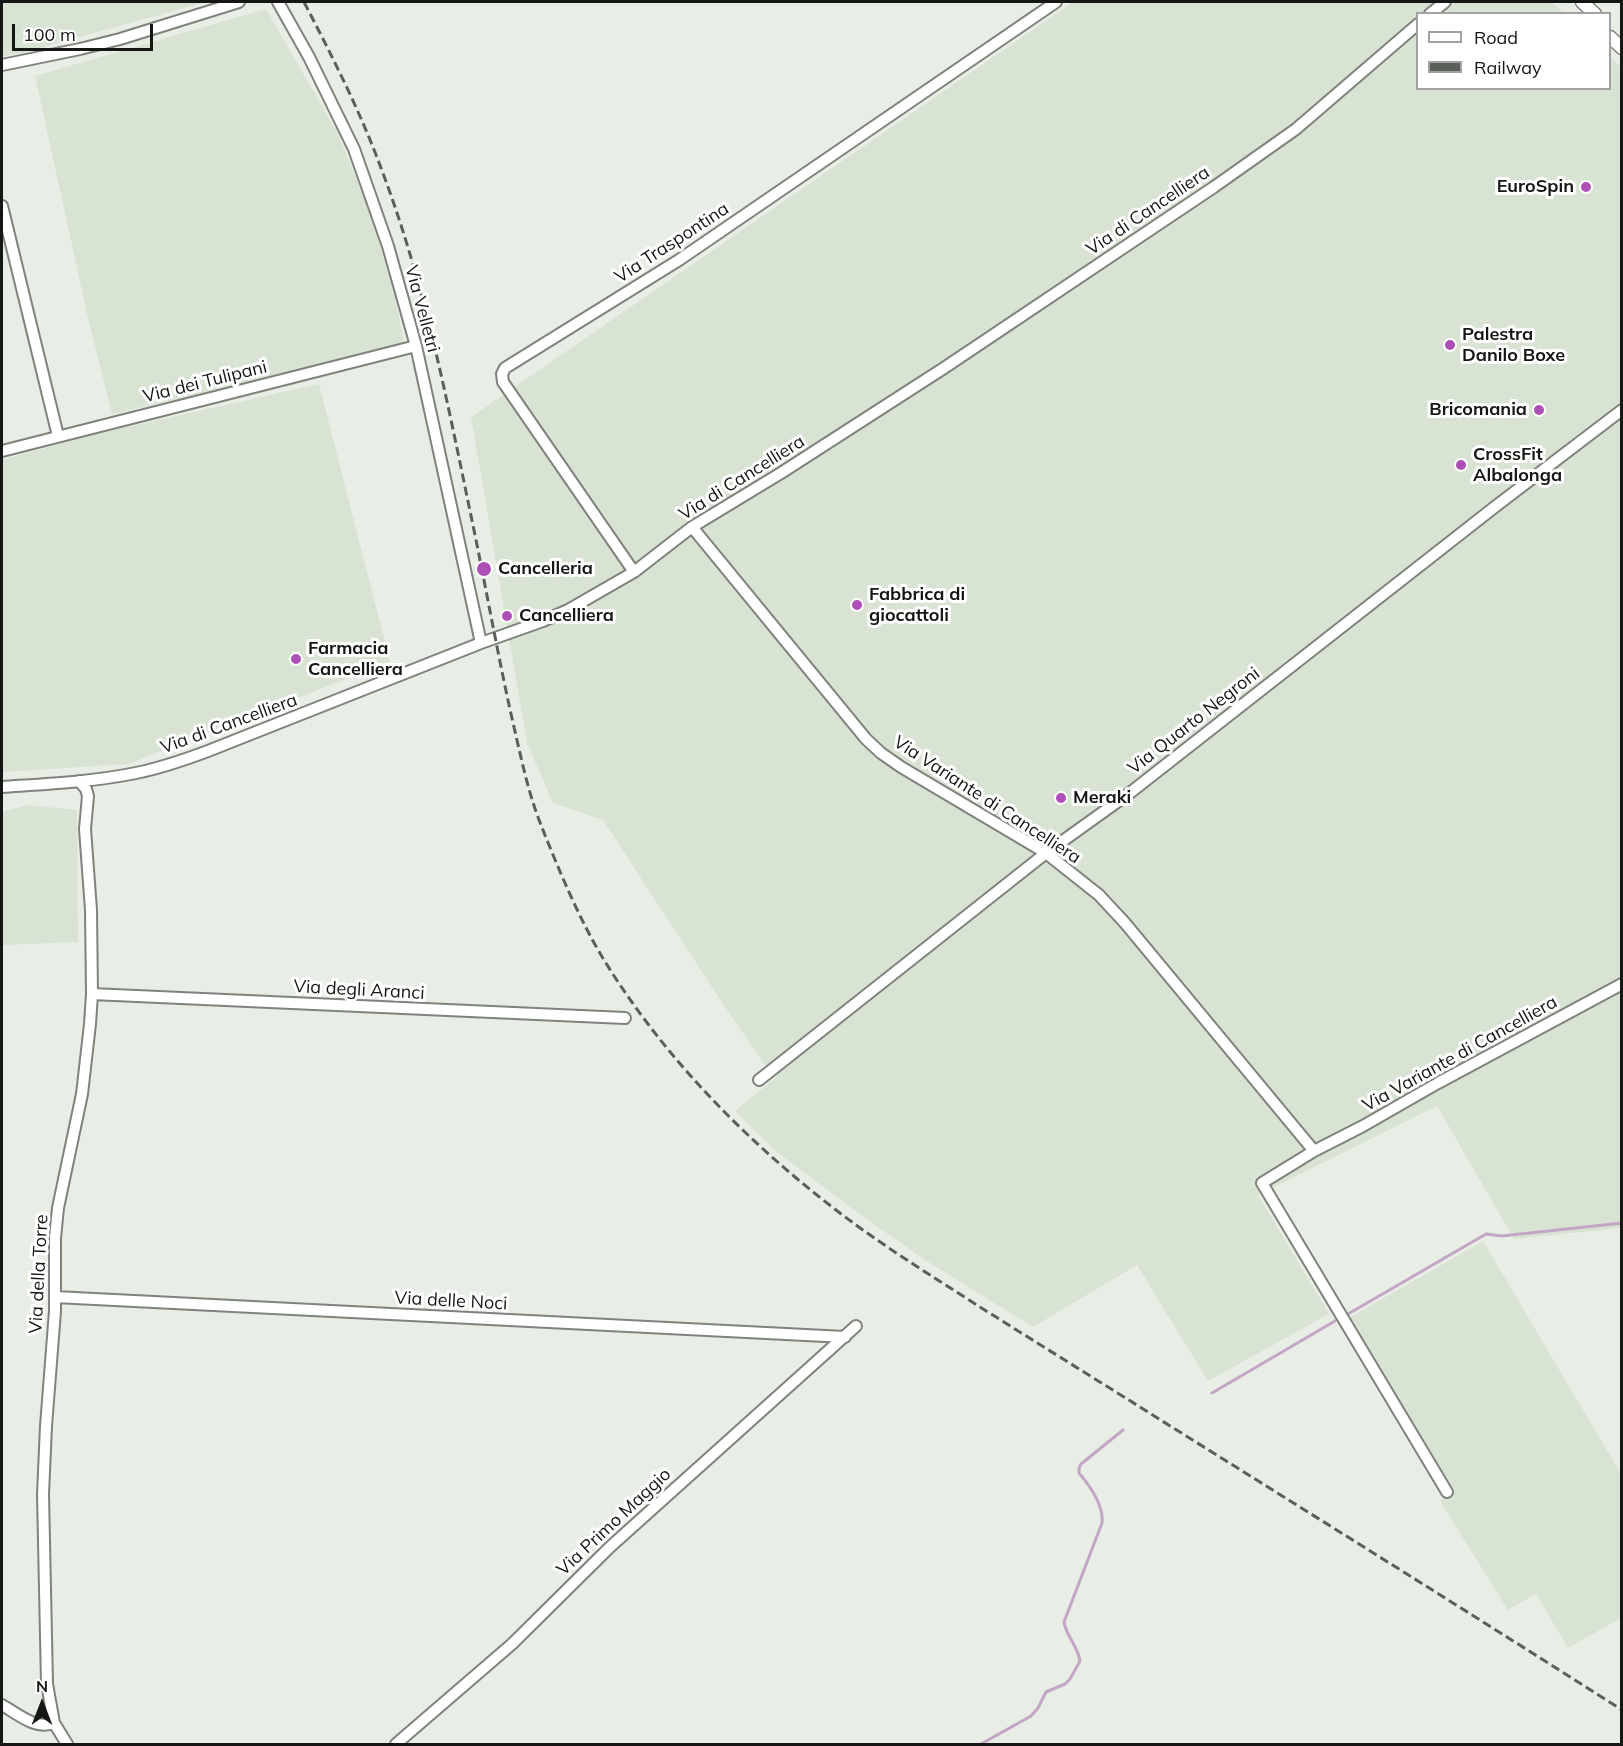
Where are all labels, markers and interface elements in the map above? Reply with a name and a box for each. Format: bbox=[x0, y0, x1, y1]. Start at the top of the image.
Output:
scale bar bbox=[15, 12, 156, 50]
legend bbox=[1416, 12, 1611, 90]
text: 100 m bbox=[23, 23, 76, 46]
text: Road bbox=[1474, 26, 1518, 49]
text: Railway bbox=[1474, 56, 1542, 79]
street label: Via di Cancelliera bbox=[1082, 162, 1214, 260]
place label: EuroSpin bbox=[1497, 176, 1574, 198]
marker: EuroSpin bbox=[1579, 180, 1593, 194]
street label: Via Traspontina bbox=[611, 198, 733, 288]
street label: Via Velletri bbox=[400, 263, 444, 355]
place label: Palestra Danilo Boxe bbox=[1462, 324, 1565, 366]
marker: Palestra Danilo Boxe bbox=[1443, 338, 1457, 352]
street label: Via dei Tulipani bbox=[141, 356, 269, 408]
place label: Bricomania bbox=[1429, 399, 1527, 421]
marker: Bricomania bbox=[1532, 403, 1546, 417]
street label: Via di Cancelliera bbox=[675, 431, 809, 525]
place label: CrossFit Albalonga bbox=[1473, 444, 1562, 486]
marker: CrossFit Albalonga bbox=[1454, 458, 1468, 472]
place label: Cancelleria bbox=[498, 558, 593, 580]
marker: Cancelleria bbox=[475, 560, 493, 578]
place label: Fabbrica di giocattoli bbox=[869, 584, 965, 626]
marker: Fabbrica di giocattoli bbox=[850, 598, 864, 612]
place label: Cancelliera bbox=[519, 605, 614, 627]
marker: Cancelliera bbox=[500, 609, 514, 623]
place label: Farmacia Cancelliera bbox=[308, 638, 403, 680]
marker: Farmacia Cancelliera bbox=[289, 652, 303, 666]
street label: Via Quarto Negroni bbox=[1124, 663, 1264, 779]
street label: Via di Cancelliera bbox=[158, 689, 300, 759]
street label: Via Variante di Cancelliera bbox=[889, 731, 1085, 869]
place label: Meraki bbox=[1073, 787, 1131, 809]
marker: Meraki bbox=[1054, 791, 1068, 805]
street label: Via degli Aranci bbox=[293, 976, 425, 1004]
street label: Via Variante di Cancelliera bbox=[1359, 991, 1561, 1117]
street label: Via della Torre bbox=[25, 1214, 53, 1334]
street label: Via delle Noci bbox=[394, 1287, 508, 1315]
street label: Via Primo Maggio bbox=[553, 1464, 675, 1580]
north arrow bbox=[12, 1674, 72, 1734]
text: N bbox=[36, 1676, 48, 1696]

